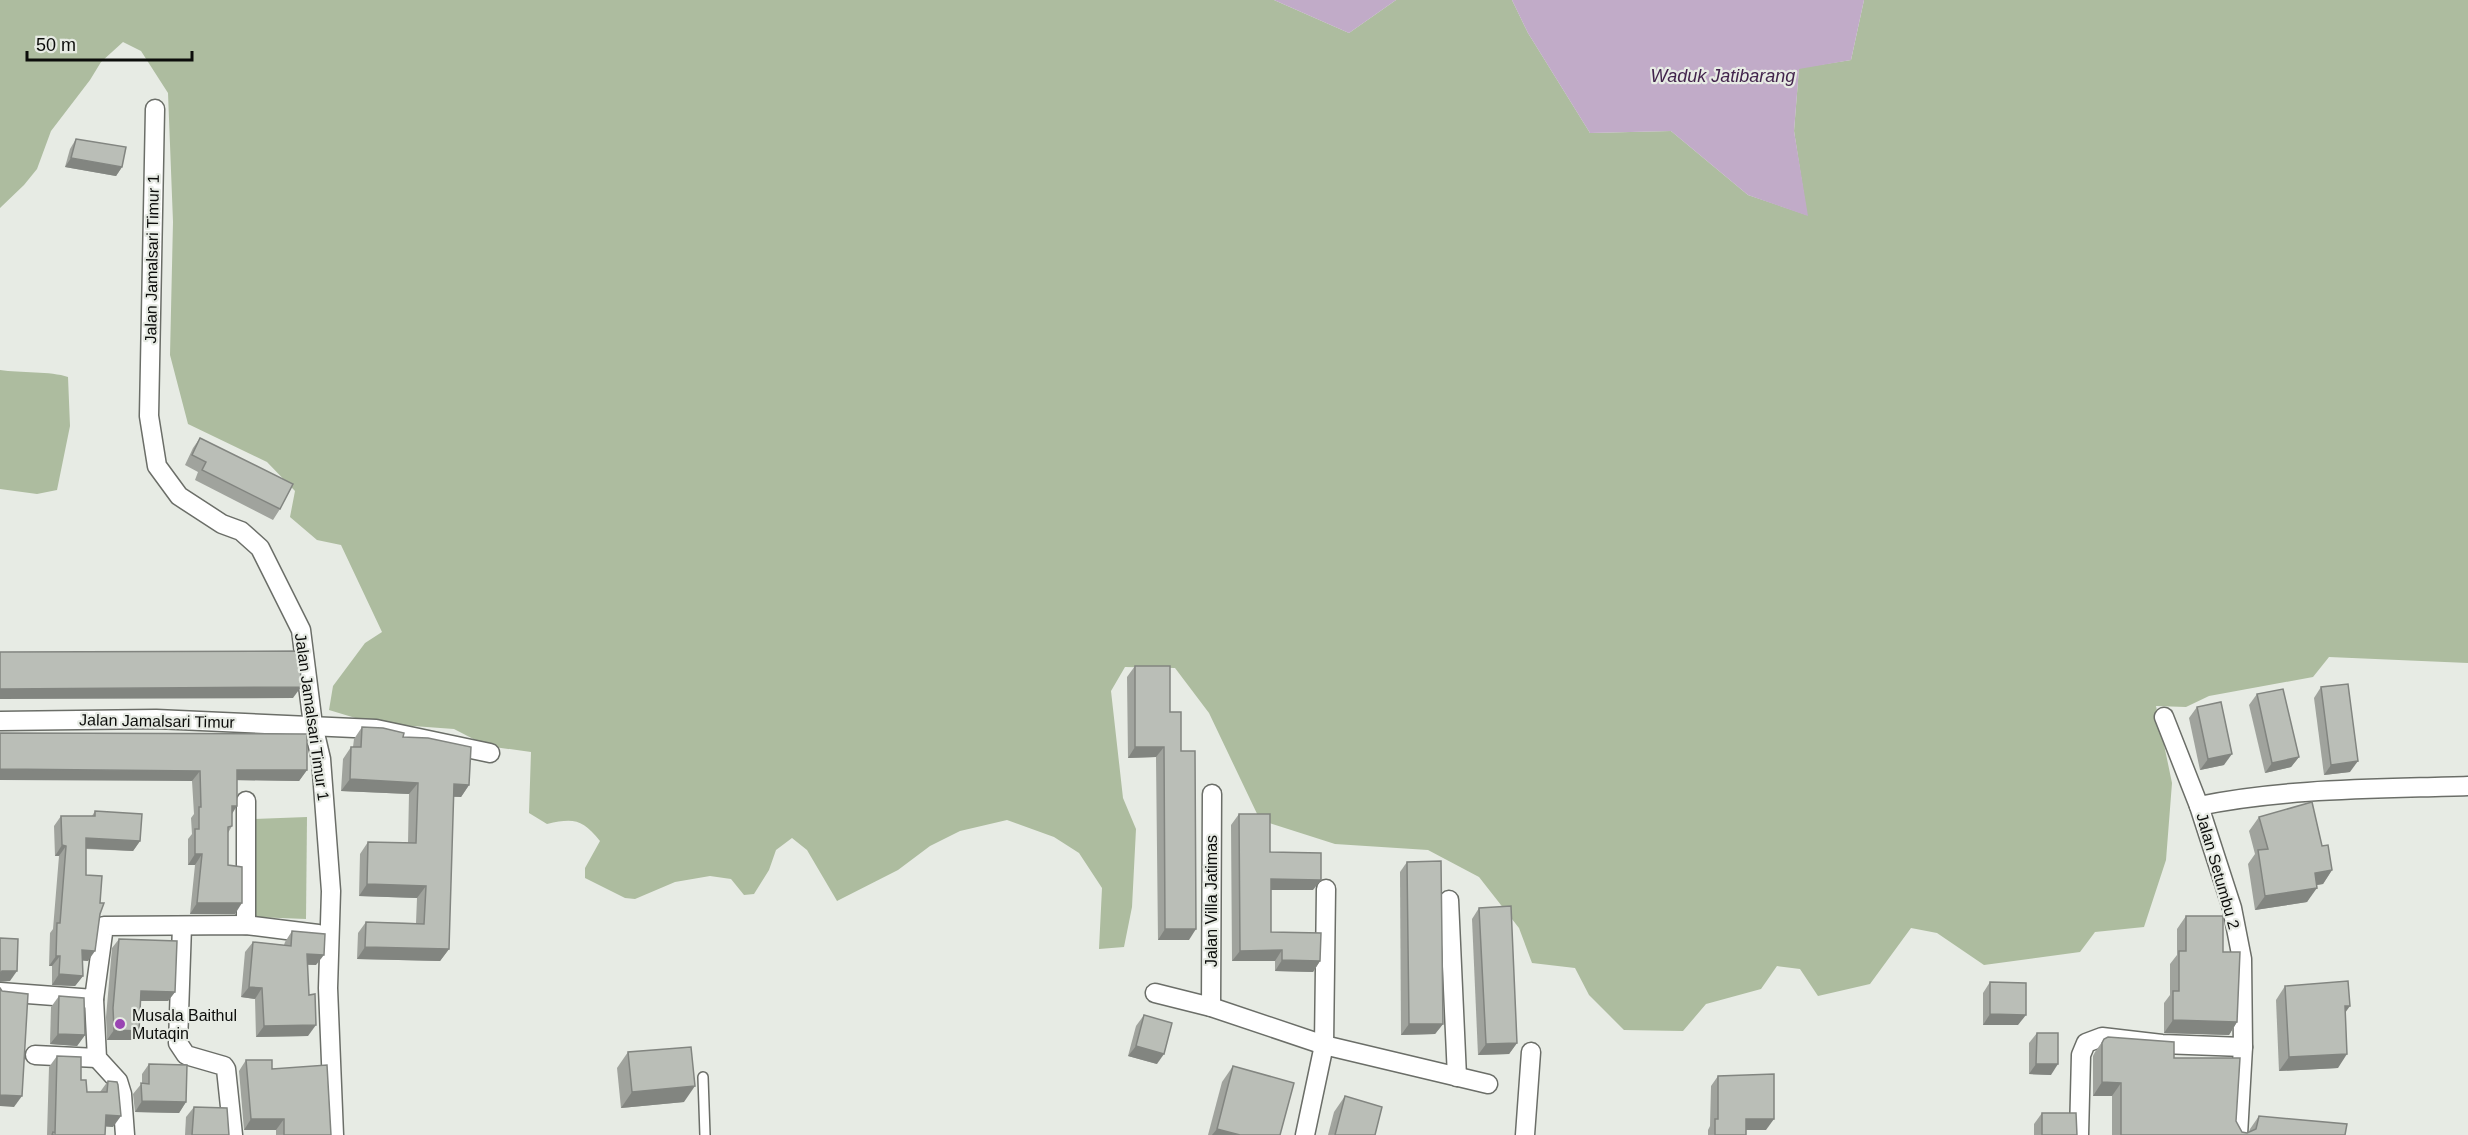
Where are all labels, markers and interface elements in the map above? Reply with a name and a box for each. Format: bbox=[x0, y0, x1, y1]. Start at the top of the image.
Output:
scale bar bbox=[27, 24, 192, 62]
text: 50 m bbox=[36, 35, 76, 55]
water label: Waduk Jatibarang bbox=[1651, 66, 1795, 86]
street label: Jalan Jamalsari Timur 1 bbox=[142, 174, 162, 344]
street label: Jalan Jamalsari Timur 1 bbox=[292, 632, 332, 802]
street label: Jalan Jamalsari Timur bbox=[79, 711, 236, 731]
street label: Jalan Setumbu 2 bbox=[2193, 811, 2243, 931]
street label: Jalan Villa Jatimas bbox=[1203, 835, 1220, 967]
place label: Musala Baithul Mutaqin bbox=[132, 1007, 237, 1042]
marker: Musala Baithul Mutaqin bbox=[113, 1017, 127, 1031]

